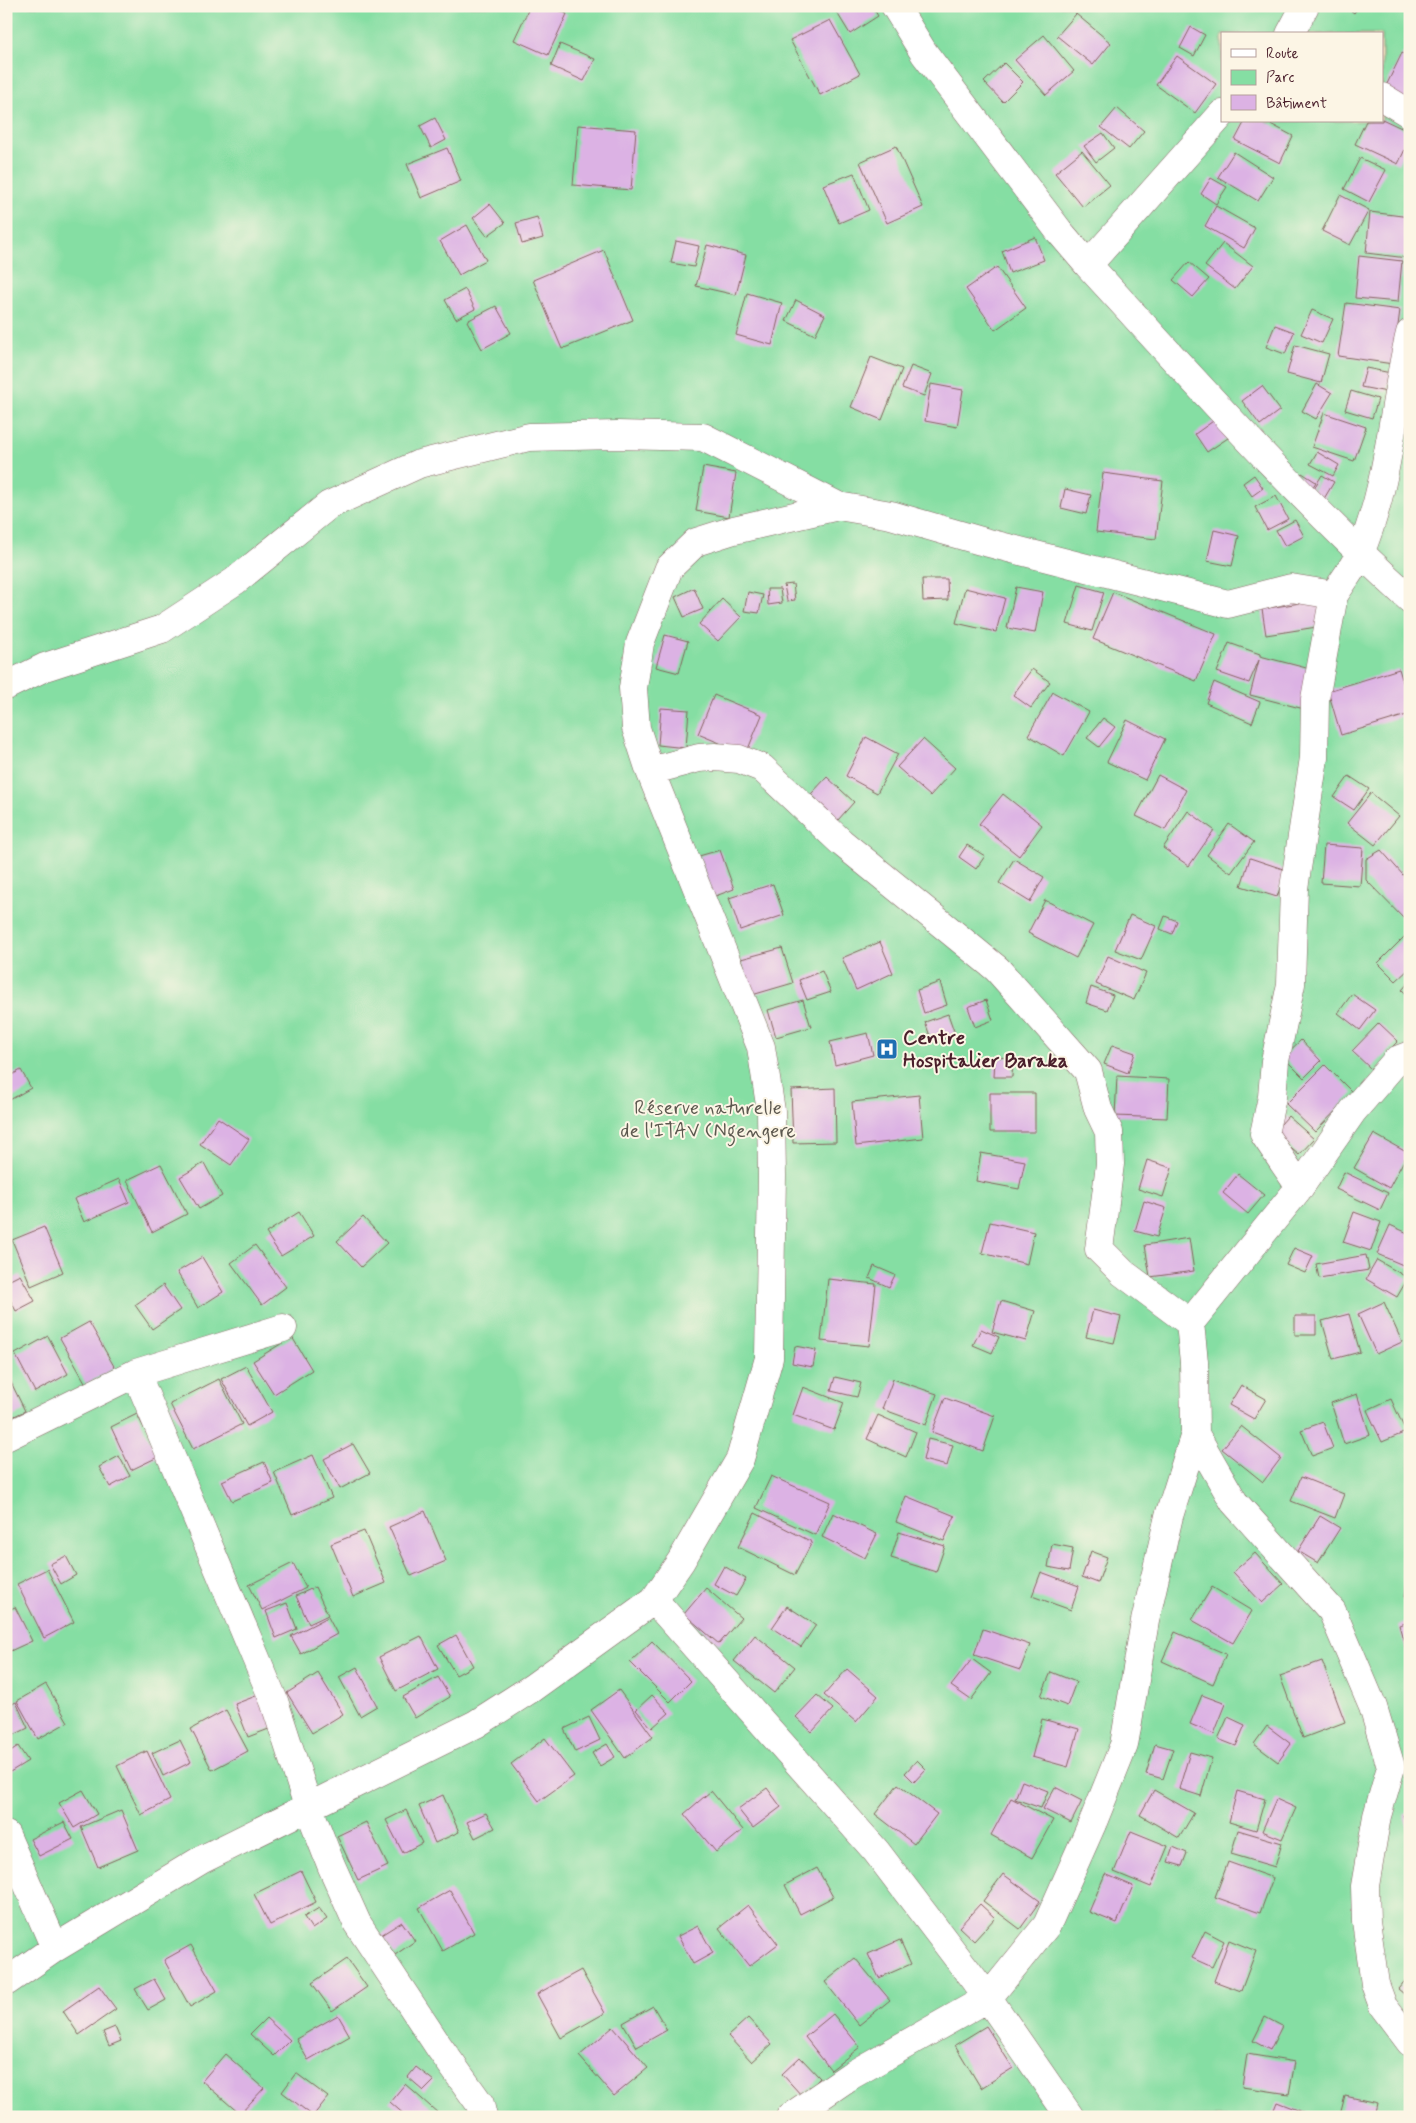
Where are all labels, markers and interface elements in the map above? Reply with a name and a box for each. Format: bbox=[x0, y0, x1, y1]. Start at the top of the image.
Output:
legend bbox=[1221, 32, 1384, 122]
text: Route bbox=[1266, 44, 1299, 64]
text: Parc bbox=[1266, 68, 1294, 88]
text: Bâtiment bbox=[1266, 94, 1327, 114]
place label: Centre Hospitalier Baraka bbox=[903, 1025, 1068, 1075]
hospital icon: Centre Hospitalier Baraka bbox=[875, 1037, 899, 1061]
park label: Réserve naturelle de l'ITAV (Ngengere bbox=[620, 1095, 796, 1147]

